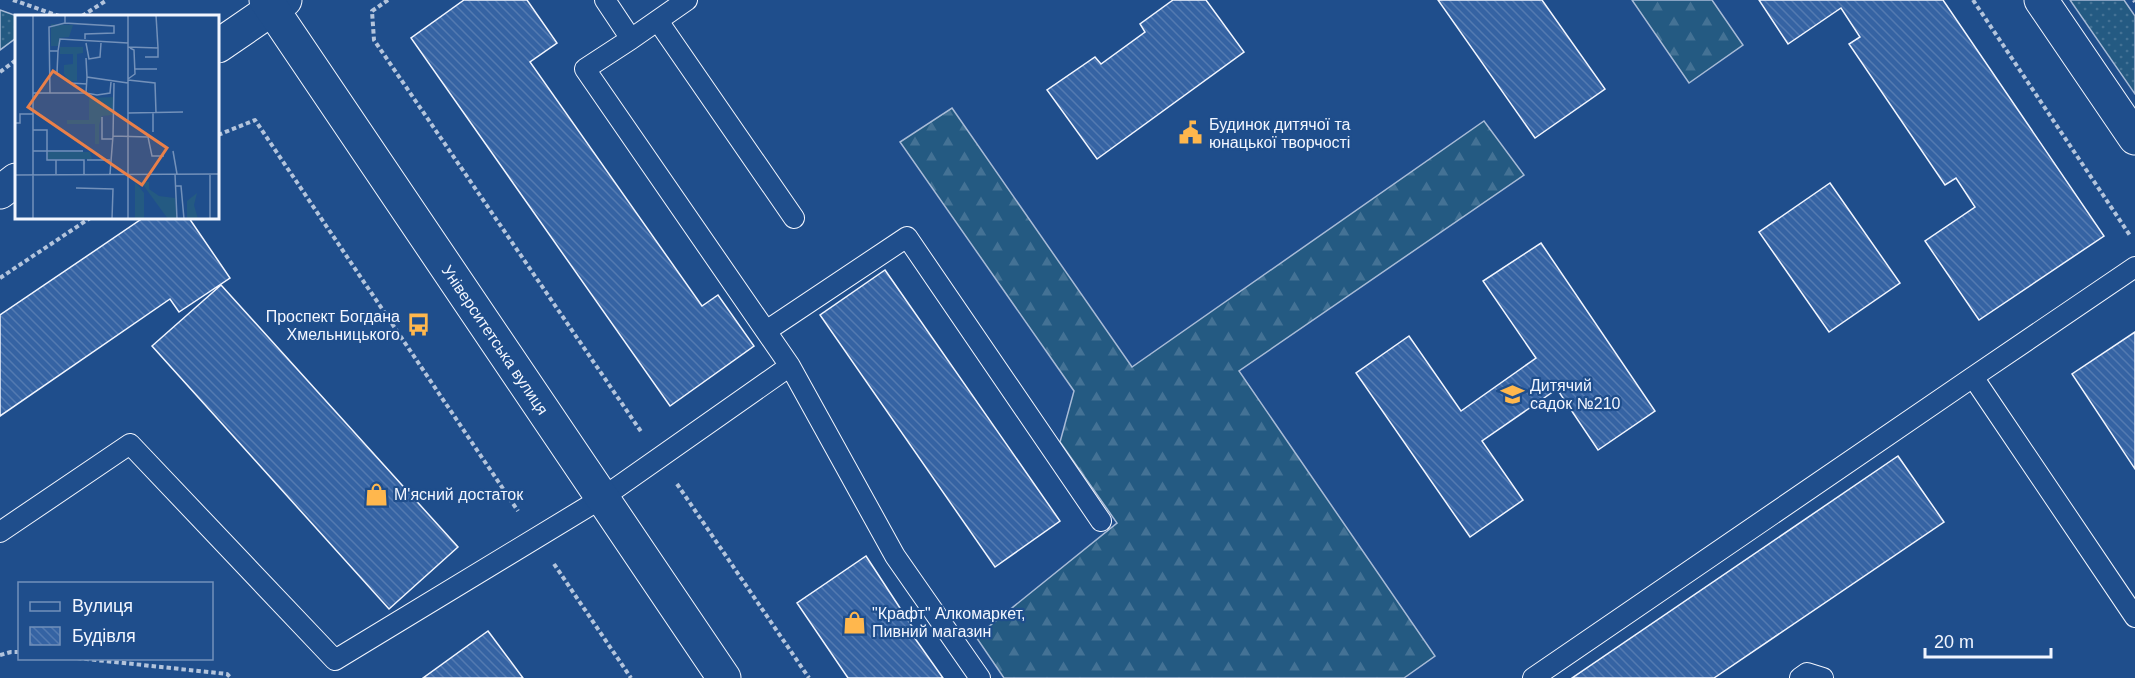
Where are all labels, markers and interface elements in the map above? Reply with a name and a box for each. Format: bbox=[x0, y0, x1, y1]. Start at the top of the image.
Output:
inset map bbox=[15, 15, 219, 219]
place label: Будинок дитячої та юнацької творчості bbox=[1209, 116, 1351, 151]
public building icon: Будинок дитячої та юнацької творчості bbox=[1178, 120, 1204, 146]
street label: Університетська вулиця bbox=[439, 262, 552, 418]
place label: Проспект Богдана Хмельницького bbox=[266, 308, 400, 343]
bus stop icon: Проспект Богдана Хмельницького bbox=[405, 312, 431, 338]
place label: Дитячий садок №210 bbox=[1530, 377, 1621, 412]
school or university icon: Дитячий садок №210 bbox=[1499, 381, 1525, 407]
shop icon: М'ясний достаток bbox=[363, 481, 389, 507]
place label: М'ясний достаток bbox=[394, 486, 524, 503]
legend bbox=[18, 582, 213, 660]
text: Вулиця bbox=[72, 596, 133, 616]
place label: "Крафт" Алкомаркет, Пивний магазин bbox=[872, 605, 1026, 640]
shop icon: "Крафт" Алкомаркет, Пивний магазин bbox=[841, 609, 867, 635]
scale bar bbox=[1925, 621, 2051, 659]
text: Будівля bbox=[72, 626, 136, 646]
text: 20 m bbox=[1934, 632, 1974, 652]

